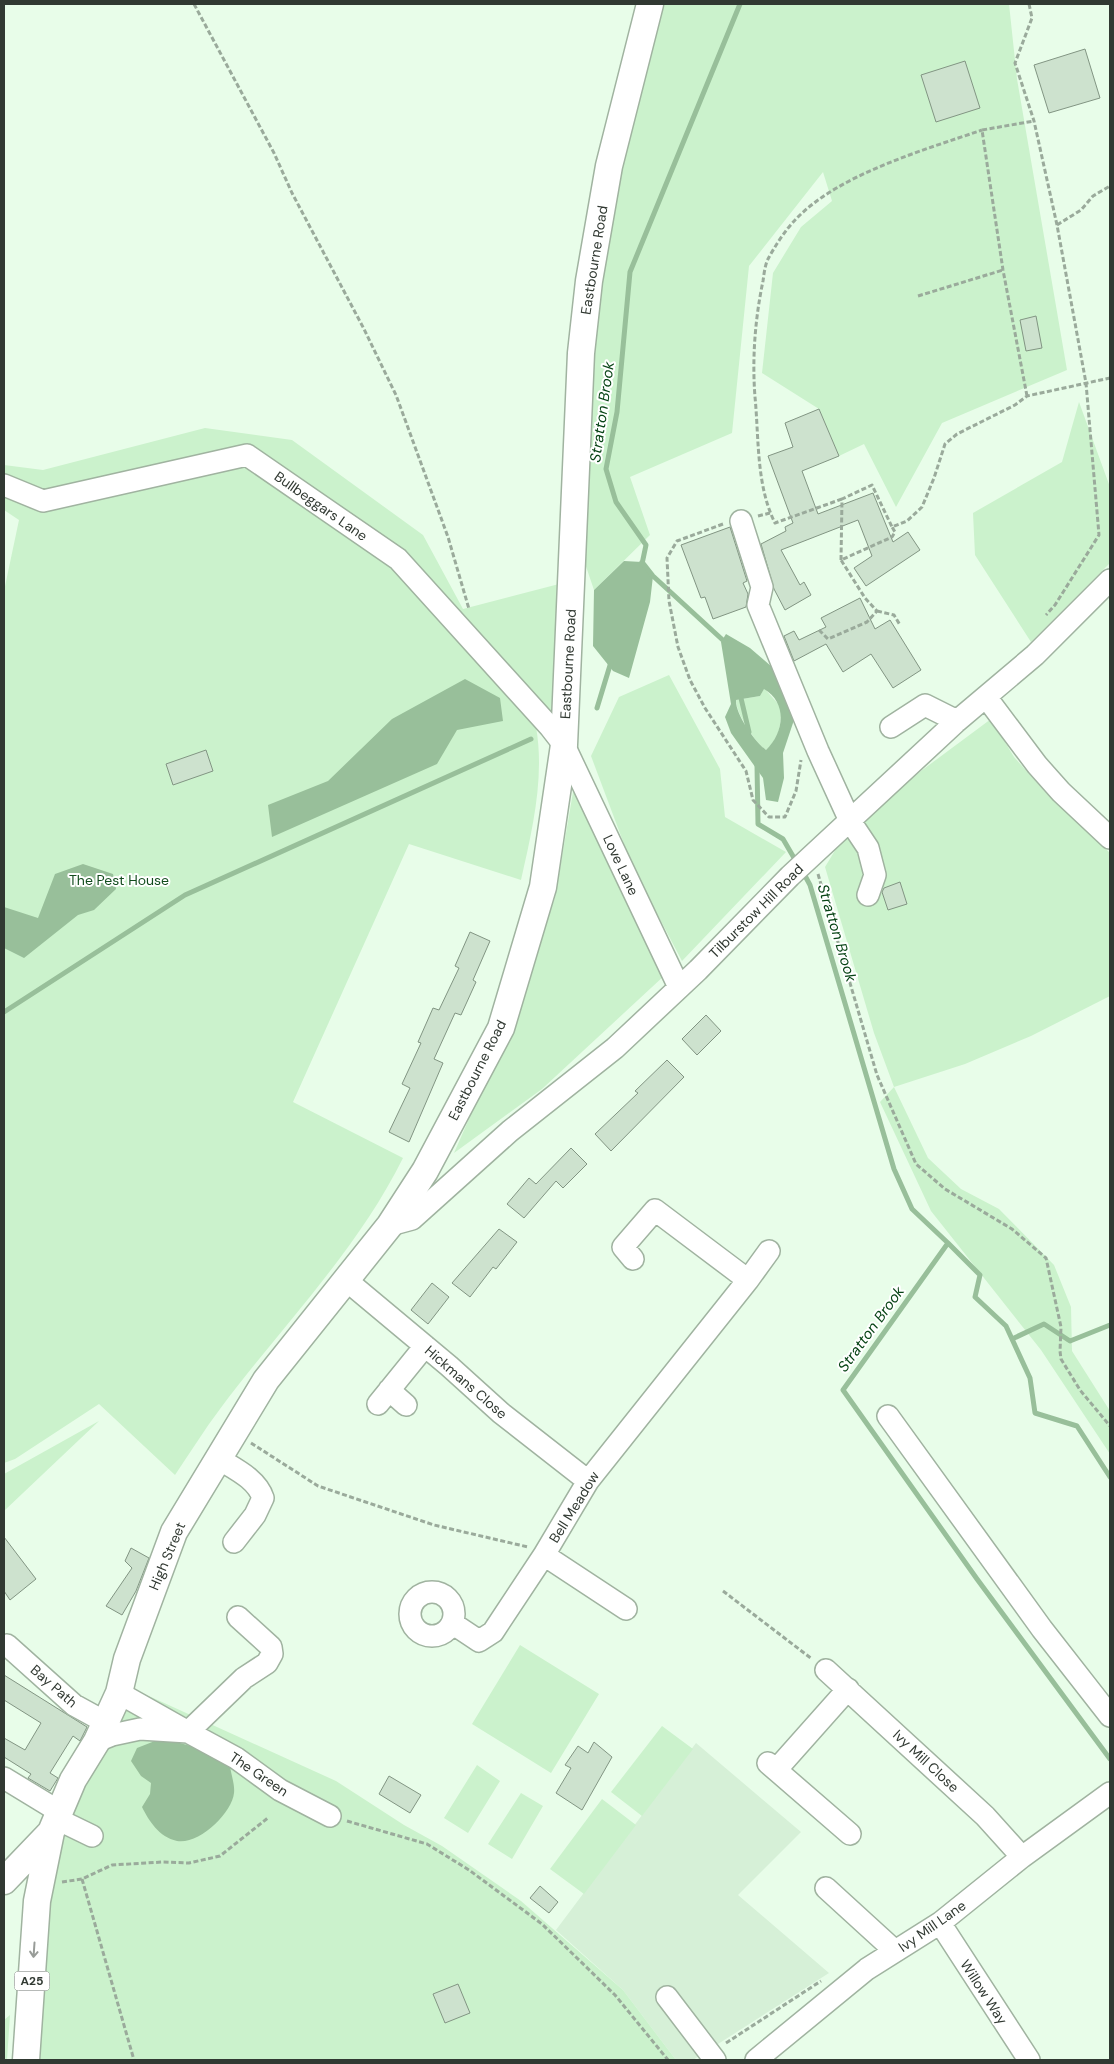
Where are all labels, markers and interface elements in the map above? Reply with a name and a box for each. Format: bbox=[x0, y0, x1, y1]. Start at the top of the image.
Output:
street label: Eastbourne Road bbox=[576, 204, 612, 316]
water label: Stratton Brook bbox=[585, 360, 619, 464]
street label: Bullbeggars Lane bbox=[271, 467, 371, 545]
street label: Eastbourne Road bbox=[556, 608, 580, 720]
street label: Love Lane bbox=[599, 832, 643, 898]
street label: Tilburstow Hill Road bbox=[705, 860, 807, 962]
park label: The Pest House bbox=[69, 871, 169, 889]
water label: Stratton Brook bbox=[813, 882, 861, 985]
street label: Eastbourne Road bbox=[444, 1017, 510, 1123]
water label: Stratton Brook bbox=[833, 1282, 909, 1376]
street label: Hickmans Close bbox=[421, 1341, 511, 1423]
street label: Bell Meadow bbox=[545, 1468, 603, 1546]
street label: High Street bbox=[145, 1519, 189, 1593]
street label: Bay Path bbox=[27, 1661, 81, 1711]
street label: Ivy Mill Close bbox=[889, 1726, 963, 1796]
street label: The Green bbox=[226, 1748, 292, 1800]
street label: Ivy Mill Lane bbox=[895, 1896, 969, 1956]
one-way arrow bbox=[29, 1941, 38, 1957]
street label: Willow Way bbox=[956, 1956, 1012, 2028]
road number: A25 bbox=[15, 1972, 50, 1990]

